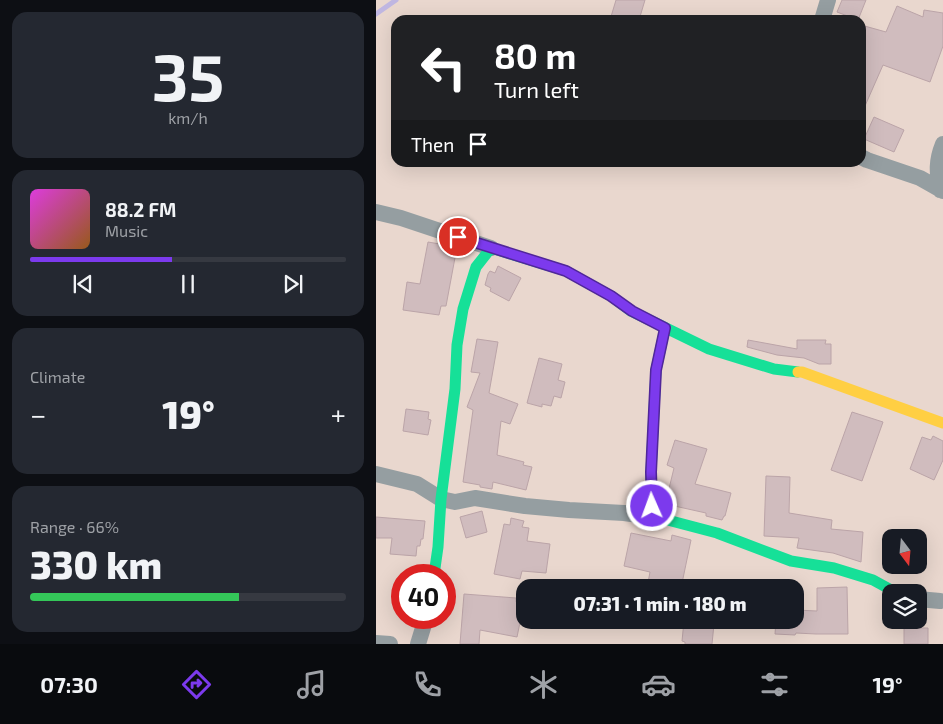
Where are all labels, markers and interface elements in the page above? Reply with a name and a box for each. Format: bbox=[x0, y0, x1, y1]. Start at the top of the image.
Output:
text: 80 m bbox=[494, 34, 576, 76]
icon: left bbox=[411, 35, 476, 100]
text: 35 bbox=[152, 36, 224, 114]
text: Turn left bbox=[494, 76, 579, 102]
text: km/h bbox=[168, 108, 208, 127]
icon: arrive bbox=[464, 130, 492, 158]
text: Then bbox=[411, 133, 454, 156]
text: 88.2 FM bbox=[105, 198, 176, 221]
pin bbox=[437, 216, 479, 258]
text: Music bbox=[105, 221, 148, 240]
icon: arrive bbox=[444, 223, 472, 251]
icon: previous bbox=[69, 270, 97, 298]
icon: pause bbox=[174, 270, 202, 298]
icon: next bbox=[279, 270, 307, 298]
text: Climate bbox=[30, 367, 85, 386]
text: 19° bbox=[162, 391, 215, 437]
text: − bbox=[30, 397, 46, 431]
text: + bbox=[331, 397, 346, 431]
position arrow bbox=[625, 479, 677, 531]
text: Range · 66% bbox=[30, 517, 119, 536]
north arrow bbox=[882, 529, 927, 574]
map controls bbox=[882, 529, 927, 629]
text: 330 km bbox=[30, 541, 162, 587]
speed limit sign: 40 bbox=[391, 564, 456, 629]
button: layers bbox=[882, 584, 927, 629]
text: 07:31 · 1 min · 180 m bbox=[573, 592, 747, 615]
icon: directions bbox=[179, 667, 214, 702]
icon: music bbox=[294, 667, 329, 702]
icon: phone bbox=[410, 667, 445, 702]
icon: climate bbox=[526, 667, 561, 702]
icon: car bbox=[641, 667, 676, 702]
icon: filters bbox=[757, 667, 792, 702]
text: 07:30 bbox=[40, 671, 98, 697]
text: 19° bbox=[873, 671, 903, 697]

